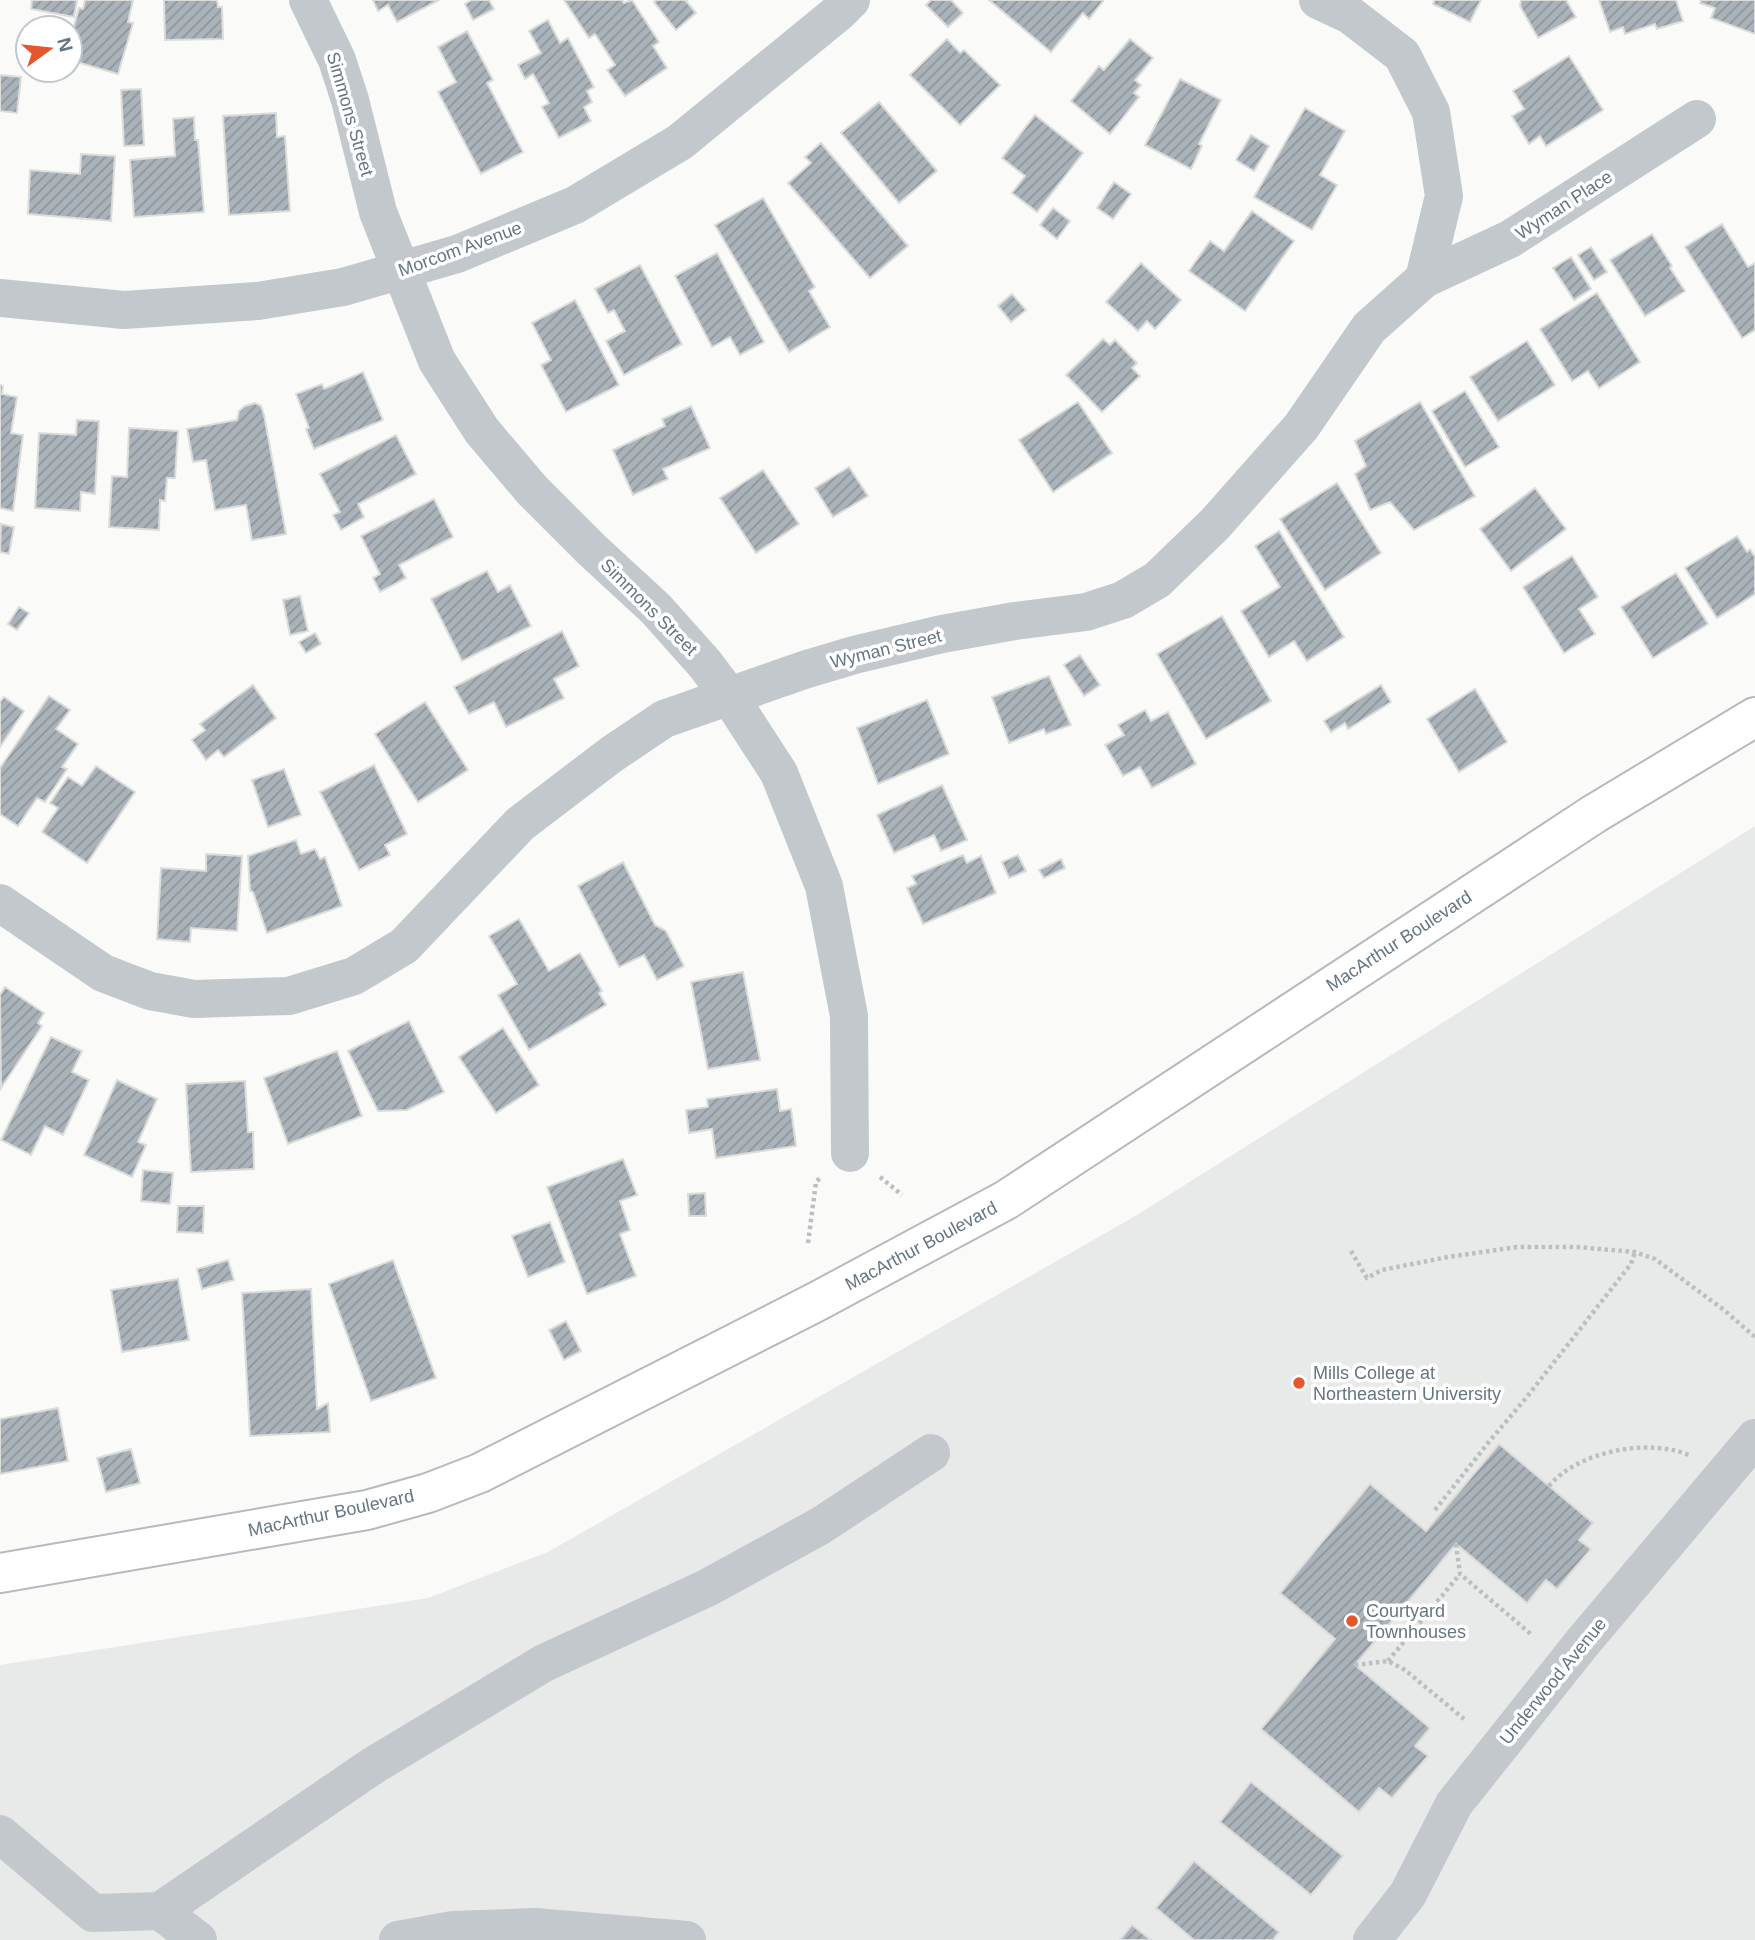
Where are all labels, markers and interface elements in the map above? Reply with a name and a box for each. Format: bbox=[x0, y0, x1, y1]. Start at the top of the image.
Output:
north arrow bbox=[14, 14, 84, 84]
text: N bbox=[53, 35, 77, 54]
street label: Simmons Street bbox=[323, 50, 377, 178]
street label: Wyman Place bbox=[1512, 166, 1616, 244]
street label: Morcom Avenue bbox=[396, 217, 524, 281]
street label: Simmons Street bbox=[597, 555, 701, 659]
street label: Wyman Street bbox=[828, 626, 944, 672]
street label: MacArthur Boulevard bbox=[1323, 887, 1475, 995]
street label: MacArthur Boulevard bbox=[842, 1197, 1000, 1295]
place label: Mills College at Northeastern University bbox=[1313, 1363, 1501, 1404]
marker: Mills College at Northeastern University bbox=[1291, 1375, 1307, 1391]
street label: MacArthur Boulevard bbox=[246, 1486, 416, 1540]
place label: Courtyard Townhouses bbox=[1366, 1601, 1466, 1642]
marker: Courtyard Townhouses bbox=[1344, 1613, 1360, 1629]
street label: Underwood Avenue bbox=[1496, 1614, 1610, 1748]

